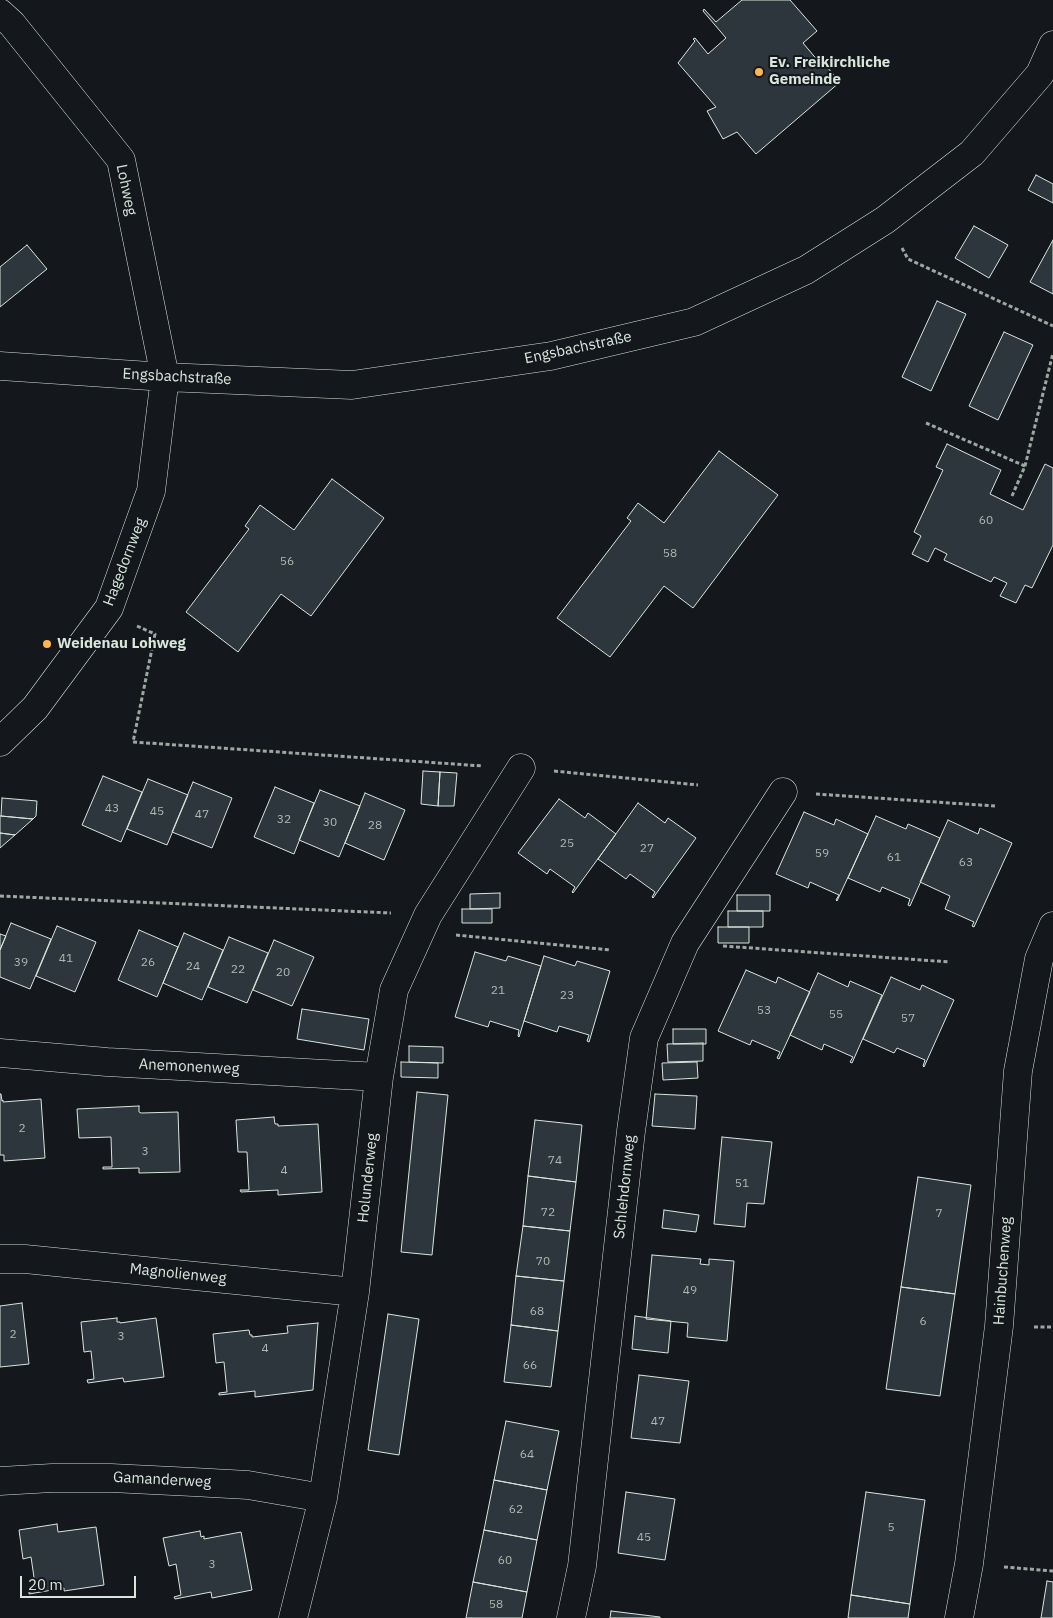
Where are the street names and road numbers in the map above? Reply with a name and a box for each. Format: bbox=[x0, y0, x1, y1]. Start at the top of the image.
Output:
street label: Lohweg bbox=[112, 163, 140, 217]
street label: Engsbachstraße bbox=[523, 328, 633, 368]
street label: Engsbachstraße bbox=[122, 365, 232, 389]
street label: Hagedornweg bbox=[100, 515, 150, 609]
street label: Anemonenweg bbox=[138, 1055, 240, 1079]
street label: Holunderweg bbox=[354, 1132, 382, 1224]
street label: Schlehdornweg bbox=[611, 1134, 639, 1240]
street label: Hainbuchenweg bbox=[990, 1216, 1016, 1326]
street label: Magnolienweg bbox=[129, 1260, 227, 1288]
street label: Gamanderweg bbox=[113, 1468, 211, 1492]

